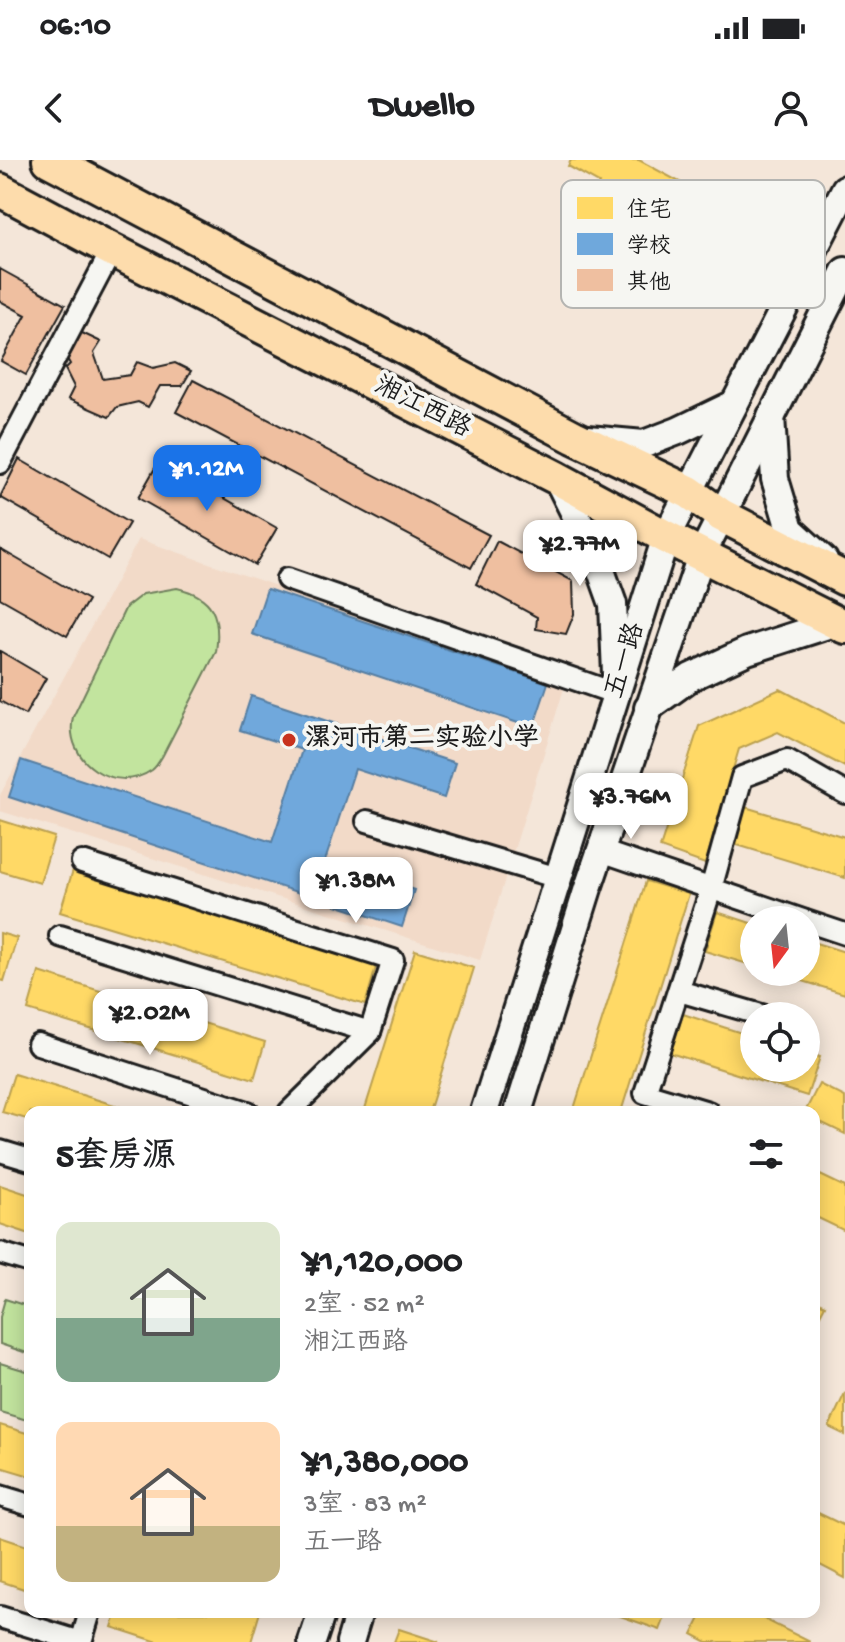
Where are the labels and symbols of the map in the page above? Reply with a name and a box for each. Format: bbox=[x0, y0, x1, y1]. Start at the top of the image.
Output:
legend bbox=[561, 180, 825, 308]
text: 住宅 bbox=[627, 197, 671, 225]
text: 学校 bbox=[627, 234, 671, 261]
text: 其他 bbox=[627, 270, 671, 297]
street label: 湘江西路 bbox=[369, 370, 476, 446]
pin: ¥1.12M bbox=[142, 445, 272, 513]
pin: ¥2.77M bbox=[515, 520, 645, 588]
street label: 五一路 bbox=[599, 619, 653, 703]
place label: 漯河市第二实验小学 bbox=[305, 723, 539, 756]
marker: 漯河市第二实验小学 bbox=[280, 731, 298, 749]
pin: ¥3.76M bbox=[566, 773, 696, 841]
pin: ¥1.38M bbox=[291, 857, 421, 925]
north arrow bbox=[740, 906, 820, 986]
pin: ¥2.02M bbox=[85, 989, 215, 1057]

